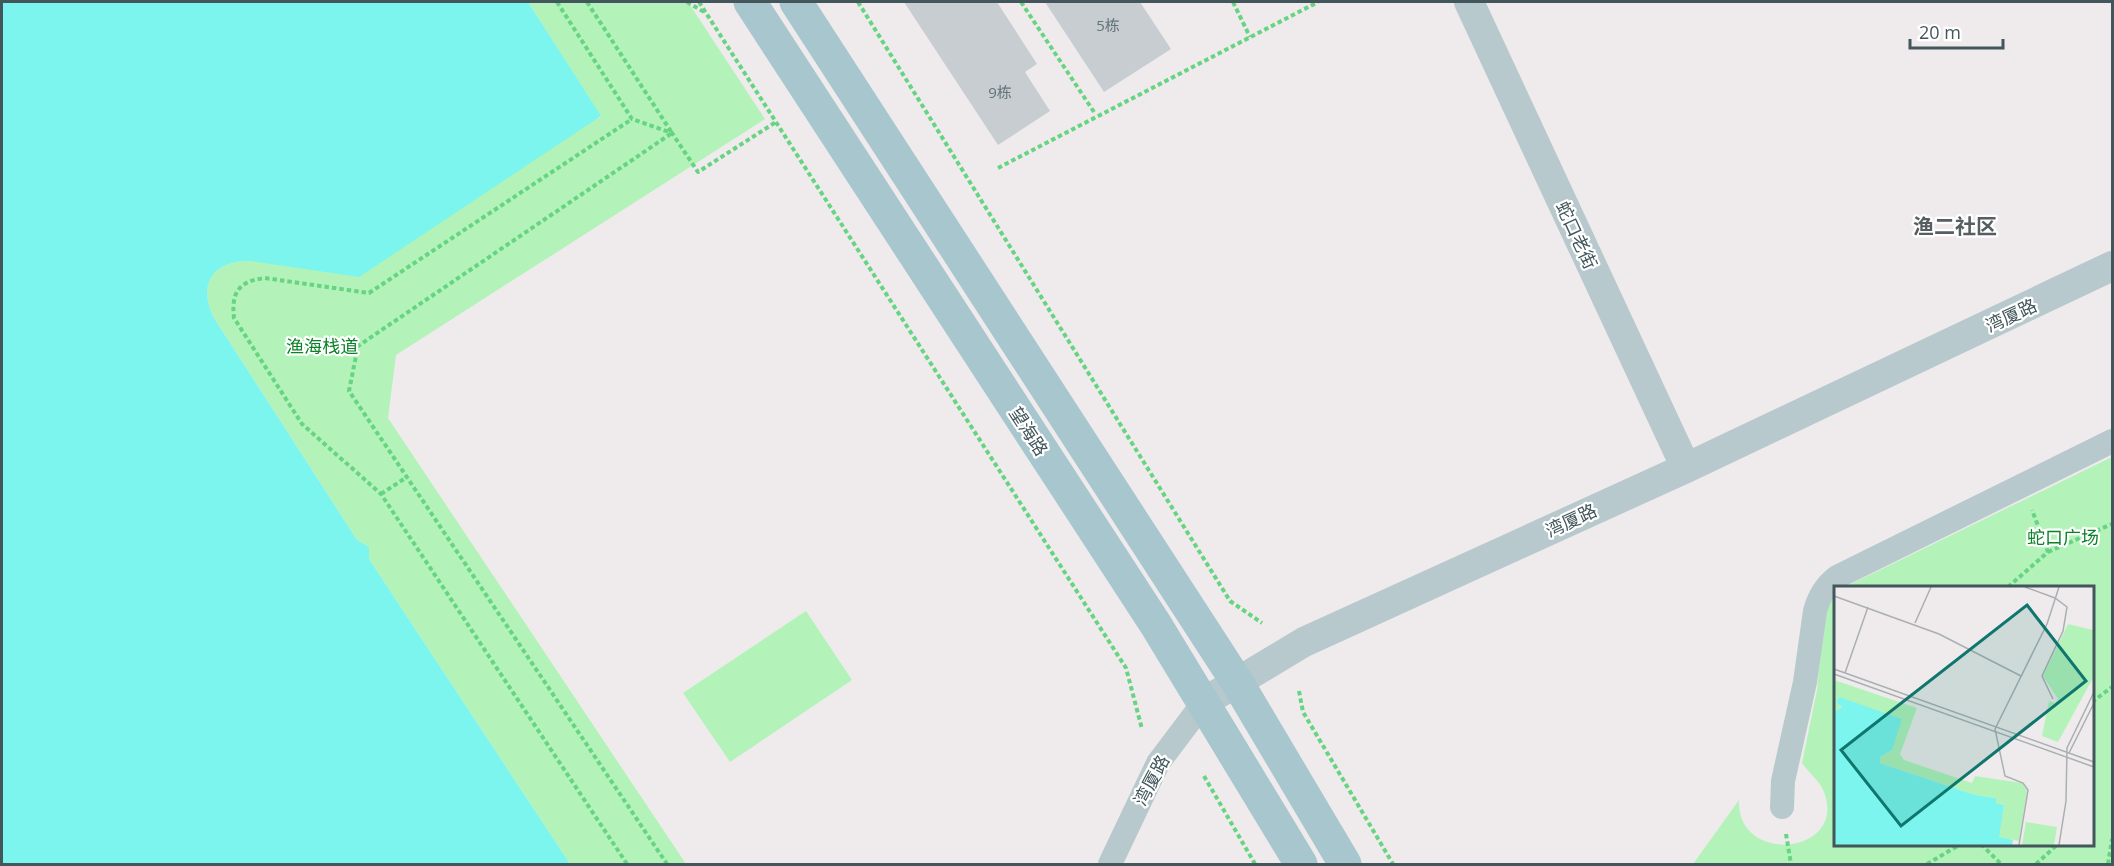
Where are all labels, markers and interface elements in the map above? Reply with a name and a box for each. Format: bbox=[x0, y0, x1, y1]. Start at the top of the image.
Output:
scale bar bbox=[1910, 12, 2003, 50]
house number: 5栋 bbox=[1096, 15, 1120, 35]
text: 20 m bbox=[1919, 20, 1961, 44]
house number: 9栋 bbox=[988, 82, 1012, 102]
street label: 蛇口老街 bbox=[1551, 197, 1603, 273]
district label: 渔二社区 bbox=[1913, 212, 1997, 240]
street label: 湾厦路 bbox=[1981, 293, 2041, 337]
park label: 渔海栈道 bbox=[286, 334, 358, 358]
street label: 望海路 bbox=[1004, 402, 1054, 460]
street label: 湾厦路 bbox=[1541, 498, 1601, 542]
park label: 蛇口广场 bbox=[2027, 525, 2099, 549]
inset map bbox=[1834, 586, 2093, 845]
street label: 湾厦路 bbox=[1128, 751, 1174, 809]

